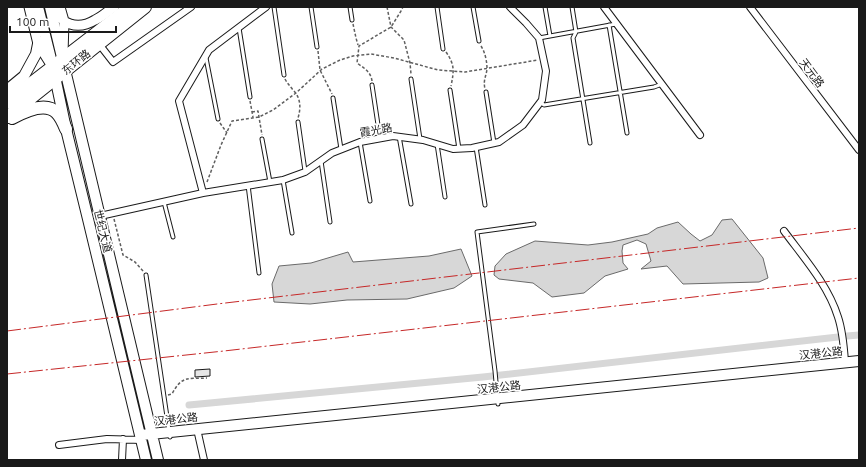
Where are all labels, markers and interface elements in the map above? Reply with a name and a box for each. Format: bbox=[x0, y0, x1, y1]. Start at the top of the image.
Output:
scale bar bbox=[10, 8, 116, 34]
text: 100 m bbox=[16, 15, 49, 28]
street label: 东环路 bbox=[59, 47, 93, 77]
street label: 天元路 bbox=[797, 56, 827, 90]
street label: 霞光路 bbox=[359, 121, 393, 139]
street label: 世纪大道 bbox=[92, 208, 114, 254]
street label: 汉港公路 bbox=[798, 345, 844, 361]
street label: 汉港公路 bbox=[476, 379, 522, 395]
street label: 汉港公路 bbox=[153, 411, 199, 427]

